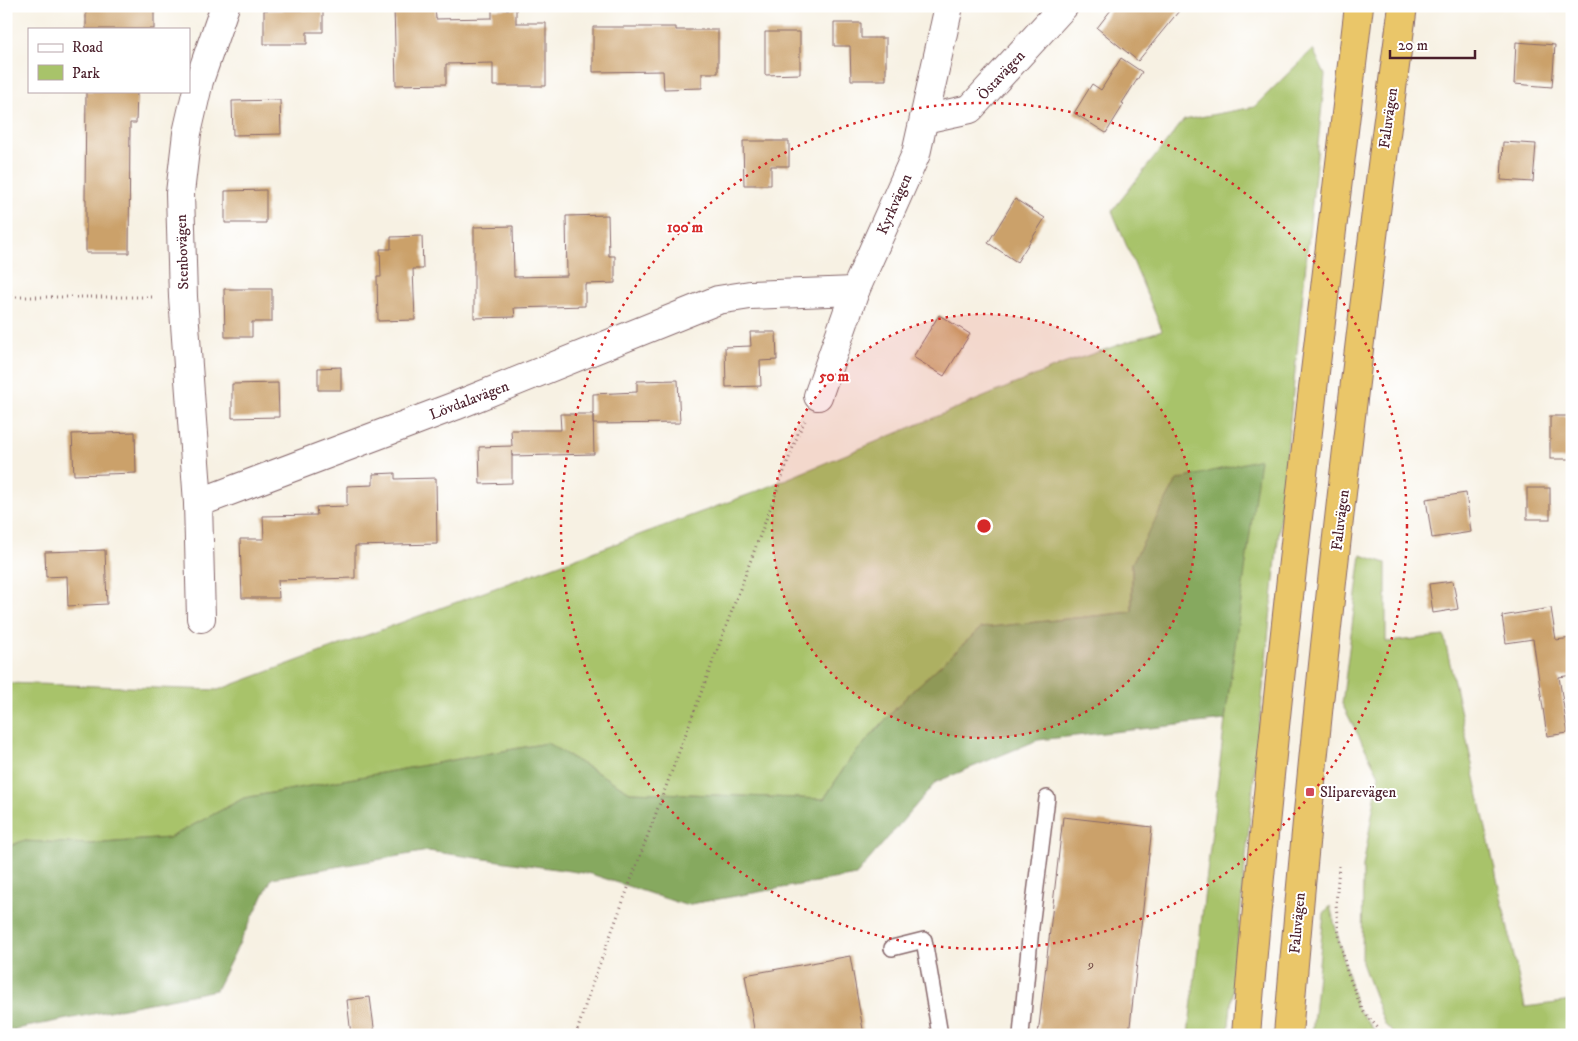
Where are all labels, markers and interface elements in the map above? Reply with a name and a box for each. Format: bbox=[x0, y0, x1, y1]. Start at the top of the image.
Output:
legend bbox=[28, 28, 190, 92]
scale bar bbox=[1390, 28, 1476, 60]
text: 20 m bbox=[1398, 36, 1428, 55]
text: Road bbox=[72, 38, 104, 57]
street label: Östavägen bbox=[974, 46, 1029, 104]
text: Park bbox=[72, 64, 101, 83]
street label: Faluvägen bbox=[1375, 86, 1402, 150]
street label: Kyrkvägen bbox=[873, 171, 916, 237]
street label: Stenbovägen bbox=[172, 214, 193, 290]
text: 100 m bbox=[667, 218, 704, 237]
text: 50 m bbox=[818, 367, 850, 386]
street label: Lövdalavägen bbox=[427, 377, 512, 424]
street label: Faluvägen bbox=[1327, 488, 1354, 552]
centre of rings bbox=[975, 517, 993, 535]
place label: Sliparevägen bbox=[1320, 783, 1396, 802]
marker: Sliparevägen bbox=[1304, 786, 1316, 798]
street label: Faluvägen bbox=[1285, 892, 1310, 954]
house number: 9 bbox=[1087, 957, 1094, 972]

